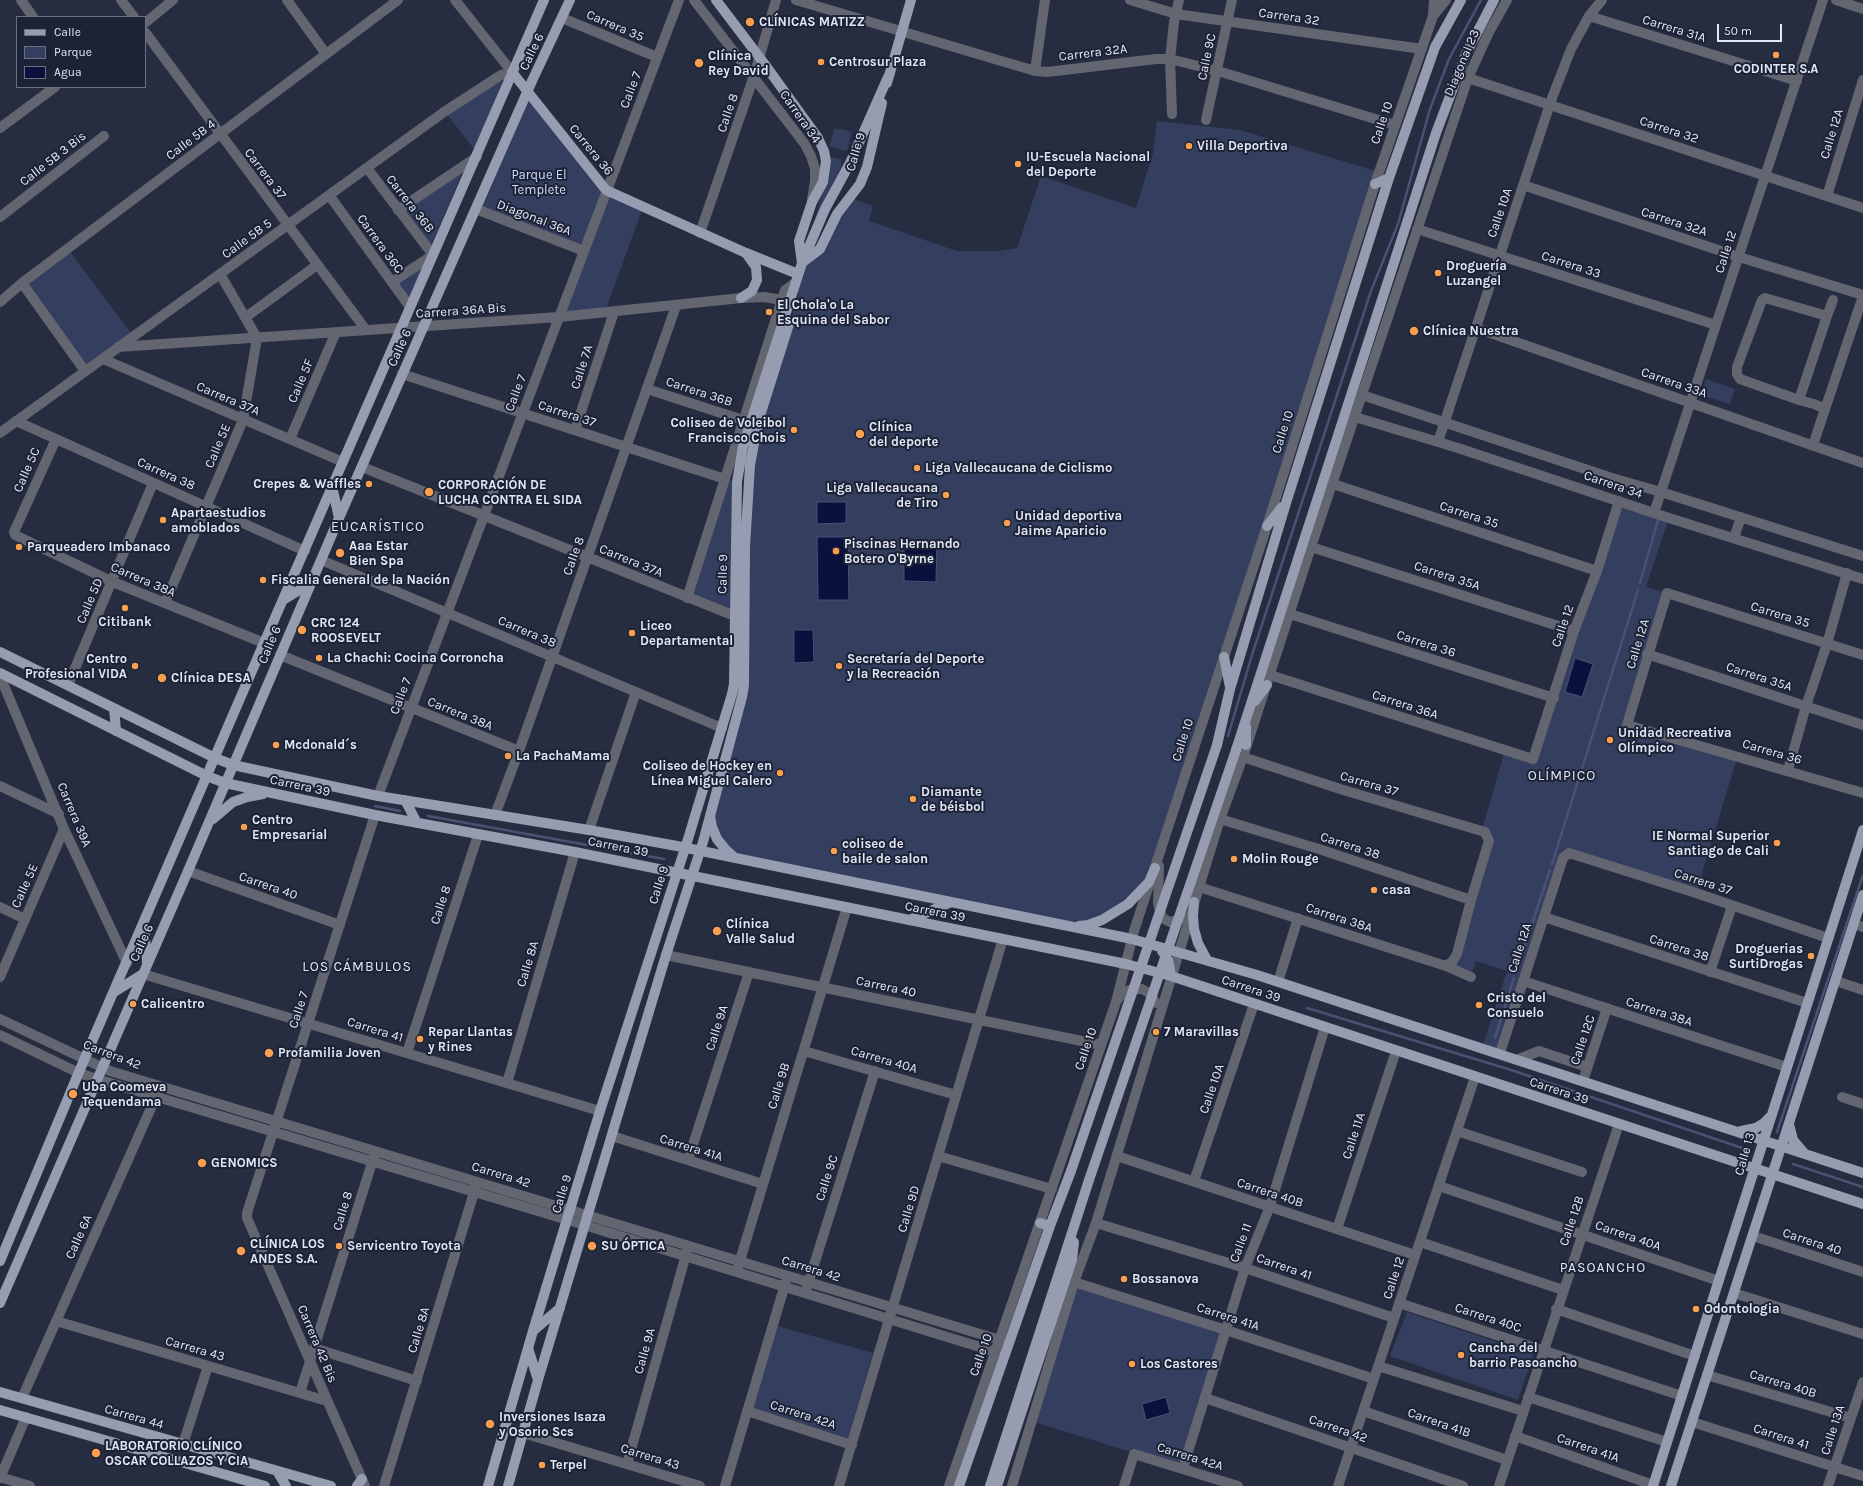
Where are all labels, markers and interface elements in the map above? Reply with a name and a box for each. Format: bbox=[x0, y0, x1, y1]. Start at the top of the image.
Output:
street label: Carrera 32 bbox=[1258, 5, 1320, 29]
street label: Carrera 35 bbox=[584, 7, 646, 45]
street label: Carrera 31A bbox=[1640, 12, 1708, 46]
place label: CLÍNICAS MATIZZ bbox=[759, 14, 865, 30]
legend bbox=[16, 16, 146, 88]
marker: CLÍNICAS MATIZZ bbox=[744, 16, 756, 28]
scale bar bbox=[1719, 16, 1784, 42]
text: 50 m bbox=[1724, 24, 1752, 38]
text: Calle bbox=[54, 25, 81, 39]
street label: Diagonal 23 bbox=[1441, 27, 1483, 99]
street label: Calle 6 bbox=[516, 31, 548, 73]
street label: Calle 9C bbox=[1194, 32, 1220, 82]
street label: Carrera 32A bbox=[1058, 41, 1128, 65]
text: Parque bbox=[54, 45, 92, 59]
place label: Clínica Rey David bbox=[708, 48, 769, 79]
marker: CODINTER S.A bbox=[1771, 50, 1781, 60]
place label: Centrosur Plaza bbox=[829, 54, 926, 70]
marker: Clínica Rey David bbox=[693, 57, 705, 69]
marker: Centrosur Plaza bbox=[816, 57, 826, 67]
place label: CODINTER S.A bbox=[1734, 61, 1818, 77]
text: Agua bbox=[54, 65, 82, 79]
street label: Calle 7 bbox=[617, 69, 645, 111]
street label: Carrera 34 bbox=[776, 88, 824, 146]
street label: Calle 8 bbox=[714, 91, 742, 135]
street label: Calle 10 bbox=[1367, 100, 1397, 146]
street label: Calle 12A bbox=[1817, 107, 1847, 161]
street label: Carrera 32 bbox=[1637, 113, 1701, 147]
street label: Calle 5B 4 bbox=[163, 116, 219, 164]
street label: Carrera 36 bbox=[566, 121, 616, 179]
street label: Calle 5B 3 Bis bbox=[17, 128, 89, 190]
street label: Calle 9 bbox=[843, 131, 869, 173]
place label: Villa Deportiva bbox=[1197, 138, 1288, 154]
marker: Villa Deportiva bbox=[1184, 141, 1194, 151]
street label: Carrera 37 bbox=[241, 145, 289, 203]
place label: IU-Escuela Nacional del Deporte bbox=[1026, 149, 1150, 180]
marker: IU-Escuela Nacional del Deporte bbox=[1013, 159, 1023, 169]
park label: Parque El Templete bbox=[511, 167, 567, 198]
street label: Carrera 36B bbox=[383, 172, 437, 236]
street label: Calle 10A bbox=[1484, 186, 1516, 240]
street label: Diagonal 36A bbox=[495, 197, 573, 239]
street label: Carrera 32A bbox=[1639, 204, 1709, 240]
street label: Carrera 36C bbox=[353, 211, 407, 277]
street label: Calle 5B 5 bbox=[219, 216, 275, 262]
street label: Calle 12 bbox=[1712, 229, 1740, 275]
street label: Carrera 33 bbox=[1539, 248, 1603, 282]
place label: Droguería Luzangel bbox=[1446, 258, 1507, 289]
marker: Droguería Luzangel bbox=[1433, 268, 1443, 278]
place label: El Chola'o La Esquina del Sabor bbox=[777, 297, 889, 328]
street label: Carrera 36A Bis bbox=[415, 300, 507, 322]
marker: El Chola'o La Esquina del Sabor bbox=[764, 307, 774, 317]
place label: Clínica Nuestra bbox=[1423, 323, 1519, 339]
marker: Clínica Nuestra bbox=[1408, 325, 1420, 337]
street label: Calle 6 bbox=[385, 327, 415, 369]
street label: Calle 7A bbox=[568, 343, 596, 391]
street label: Calle 5F bbox=[285, 357, 317, 405]
street label: Carrera 33A bbox=[1639, 364, 1709, 402]
street label: Calle 7 bbox=[502, 372, 530, 414]
street label: Carrera 36B bbox=[664, 374, 734, 410]
street label: Carrera 37A bbox=[194, 379, 262, 419]
street label: Carrera 37 bbox=[536, 397, 598, 431]
street label: Calle 10 bbox=[1269, 409, 1297, 455]
place label: Coliseo de Voleibol Francisco Chois bbox=[671, 415, 786, 446]
place label: Clínica del deporte bbox=[869, 419, 938, 450]
street label: Calle 5E bbox=[202, 421, 234, 471]
marker: Coliseo de Voleibol Francisco Chois bbox=[789, 425, 799, 435]
marker: Clínica del deporte bbox=[854, 428, 866, 440]
street label: Calle 5C bbox=[10, 445, 44, 495]
street label: Carrera 38 bbox=[135, 454, 197, 494]
place label: Liga Vallecaucana de Ciclismo bbox=[925, 460, 1112, 476]
marker: Liga Vallecaucana de Ciclismo bbox=[912, 463, 922, 473]
street label: Carrera 34 bbox=[1582, 468, 1644, 502]
place label: Crepes & Waffles bbox=[253, 476, 361, 492]
place label: CORPORACIÓN DE LUCHA CONTRA EL SIDA bbox=[438, 477, 582, 508]
marker: Crepes & Waffles bbox=[364, 479, 374, 489]
place label: Liga Vallecaucana de Tiro bbox=[826, 480, 938, 511]
marker: CORPORACIÓN DE LUCHA CONTRA EL SIDA bbox=[423, 486, 435, 498]
marker: Liga Vallecaucana de Tiro bbox=[941, 490, 951, 500]
street label: Carrera 35 bbox=[1438, 498, 1500, 532]
place label: Apartaestudios amoblados bbox=[171, 505, 266, 536]
place label: Unidad deportiva Jaime Aparicio bbox=[1015, 508, 1122, 539]
marker: Apartaestudios amoblados bbox=[158, 515, 168, 525]
marker: Unidad deportiva Jaime Aparicio bbox=[1002, 518, 1012, 528]
district label: EUCARÍSTICO bbox=[331, 519, 425, 535]
street label: Calle 8 bbox=[560, 534, 588, 578]
place label: Piscinas Hernando Botero O'Byrne bbox=[844, 536, 960, 567]
place label: Aaa Estar Bien Spa bbox=[349, 538, 408, 569]
place label: Parqueadero Imbanaco bbox=[27, 539, 170, 555]
street label: Carrera 37A bbox=[597, 541, 665, 581]
marker: Parqueadero Imbanaco bbox=[14, 542, 24, 552]
marker: Piscinas Hernando Botero O'Byrne bbox=[831, 546, 841, 556]
marker: Aaa Estar Bien Spa bbox=[334, 547, 346, 559]
street label: Calle 9 bbox=[715, 554, 731, 594]
street label: Carrera 35A bbox=[1412, 558, 1482, 594]
street label: Carrera 38A bbox=[108, 559, 178, 601]
place label: Fiscalia General de la Nación bbox=[271, 572, 450, 588]
marker: Fiscalia General de la Nación bbox=[258, 575, 268, 585]
street label: Calle 5D bbox=[73, 576, 107, 626]
street label: Carrera 35 bbox=[1748, 599, 1812, 631]
marker: Citibank bbox=[120, 603, 130, 613]
street label: Calle 12 bbox=[1548, 603, 1578, 649]
street label: Carrera 38 bbox=[496, 613, 558, 651]
place label: Citibank bbox=[98, 614, 152, 630]
place label: CRC 124 ROOSEVELT bbox=[311, 615, 381, 646]
street label: Calle 12A bbox=[1623, 617, 1653, 671]
place label: Liceo Departamental bbox=[640, 618, 733, 649]
street label: Calle 6 bbox=[255, 624, 285, 666]
marker: CRC 124 ROOSEVELT bbox=[296, 624, 308, 636]
street label: Carrera 36 bbox=[1394, 627, 1458, 661]
marker: Liceo Departamental bbox=[627, 628, 637, 638]
place label: La Chachi: Cocina Corroncha bbox=[327, 650, 504, 666]
place label: Centro Profesional VIDA bbox=[25, 651, 127, 682]
place label: Secretaría del Deporte y la Recreación bbox=[847, 651, 984, 682]
marker: La Chachi: Cocina Corroncha bbox=[314, 653, 324, 663]
street label: Carrera 35A bbox=[1724, 659, 1794, 695]
marker: Centro Profesional VIDA bbox=[130, 661, 140, 671]
marker: Secretaría del Deporte y la Recreación bbox=[834, 661, 844, 671]
place label: Clínica DESA bbox=[171, 670, 251, 686]
marker: Clínica DESA bbox=[156, 672, 168, 684]
street label: Calle 7 bbox=[387, 675, 415, 717]
street label: Carrera 36A bbox=[1370, 687, 1440, 723]
street label: Carrera 38A bbox=[425, 694, 495, 734]
street label: Calle 10 bbox=[1169, 717, 1197, 763]
place label: Unidad Recreativa Olímpico bbox=[1618, 725, 1732, 756]
marker: Unidad Recreativa Olímpico bbox=[1605, 735, 1615, 745]
street label: Carrera 36 bbox=[1740, 736, 1804, 768]
place label: Mcdonald´s bbox=[284, 737, 357, 753]
marker: Mcdonald´s bbox=[271, 740, 281, 750]
place label: La PachaMama bbox=[516, 748, 610, 764]
marker: La PachaMama bbox=[503, 751, 513, 761]
place label: Coliseo de Hockey en Línea Miguel Calero bbox=[643, 758, 772, 789]
marker: Coliseo de Hockey en Línea Miguel Calero bbox=[775, 768, 785, 778]
street label: Carrera 37 bbox=[1338, 768, 1400, 800]
district label: OLÍMPICO bbox=[1528, 768, 1596, 784]
street label: Carrera 39 bbox=[268, 772, 332, 800]
street label: Carrera 39A bbox=[53, 780, 95, 850]
place label: Diamante de béisbol bbox=[921, 784, 984, 815]
marker: Diamante de béisbol bbox=[908, 794, 918, 804]
place label: Centro Empresarial bbox=[252, 812, 327, 843]
marker: Centro Empresarial bbox=[239, 822, 249, 832]
place label: IE Normal Superior Santiago de Cali bbox=[1652, 828, 1769, 859]
street label: Carrera 38 bbox=[1318, 829, 1382, 863]
street label: Carrera 39 bbox=[586, 833, 650, 861]
place label: coliseo de baile de salon bbox=[842, 836, 928, 867]
marker: IE Normal Superior Santiago de Cali bbox=[1772, 838, 1782, 848]
marker: coliseo de baile de salon bbox=[829, 846, 839, 856]
place label: Molin Rouge bbox=[1242, 851, 1319, 867]
marker: Molin Rouge bbox=[1229, 854, 1239, 864]
street label: Calle 5E bbox=[8, 861, 42, 911]
street label: Calle 9 bbox=[645, 864, 673, 906]
street label: Carrera 37 bbox=[1672, 865, 1734, 899]
street label: Carrera 40 bbox=[237, 869, 299, 903]
place label: casa bbox=[1382, 882, 1411, 898]
street label: Calle 8 bbox=[427, 883, 455, 927]
marker: casa bbox=[1369, 885, 1379, 895]
street label: Carrera 39 bbox=[903, 898, 967, 926]
street label: Carrera 38A bbox=[1304, 900, 1374, 936]
place label: Clínica Valle Salud bbox=[726, 916, 795, 947]
street label: Calle 12A bbox=[1505, 921, 1535, 975]
street label: Calle 6 bbox=[127, 922, 157, 964]
marker: Clínica Valle Salud bbox=[711, 925, 723, 937]
street label: Carrera 38 bbox=[1647, 931, 1711, 965]
street label: Calle 8A bbox=[514, 939, 542, 989]
place label: Droguerias SurtiDrogas bbox=[1729, 941, 1803, 972]
marker: Droguerias SurtiDrogas bbox=[1806, 951, 1816, 961]
district label: LOS CÁMBULOS bbox=[302, 959, 412, 975]
street label: Carrera 39 bbox=[1219, 972, 1283, 1006]
street label: Carrera 40 bbox=[854, 973, 918, 1001]
street label: Calle 7 bbox=[286, 989, 312, 1031]
place label: Cristo del Consuelo bbox=[1487, 990, 1546, 1021]
street label: Carrera 38A bbox=[1624, 994, 1694, 1030]
place label: Calicentro bbox=[141, 996, 205, 1012]
marker: Calicentro bbox=[128, 999, 138, 1009]
marker: Cristo del Consuelo bbox=[1474, 1000, 1484, 1010]
street label: Calle 9A bbox=[702, 1003, 732, 1053]
street label: Calle 12C bbox=[1567, 1013, 1599, 1067]
street label: Carrera 41 bbox=[345, 1014, 405, 1046]
place label: Repar Llantas y Rines bbox=[428, 1024, 513, 1055]
place label: 7 Maravillas bbox=[1164, 1024, 1239, 1040]
street label: Calle 10 bbox=[1071, 1026, 1101, 1072]
marker: 7 Maravillas bbox=[1151, 1027, 1161, 1037]
marker: Repar Llantas y Rines bbox=[415, 1034, 425, 1044]
street label: Carrera 42 bbox=[81, 1037, 143, 1073]
street label: Carrera 40A bbox=[849, 1043, 919, 1077]
place label: Profamilia Joven bbox=[278, 1045, 381, 1061]
marker: Profamilia Joven bbox=[263, 1047, 275, 1059]
street label: Calle 9B bbox=[765, 1061, 793, 1111]
street label: Calle 10A bbox=[1196, 1062, 1228, 1116]
street label: Carrera 39 bbox=[1527, 1074, 1591, 1108]
place label: Uba Coomeva Tequendama bbox=[82, 1079, 166, 1110]
marker: Uba Coomeva Tequendama bbox=[67, 1088, 79, 1100]
street label: Calle 11A bbox=[1339, 1111, 1369, 1161]
street label: Carrera 41A bbox=[658, 1131, 724, 1165]
street label: Calle 13 bbox=[1731, 1131, 1759, 1177]
street label: Calle 9C bbox=[812, 1153, 842, 1203]
place label: GENOMICS bbox=[211, 1155, 277, 1171]
marker: GENOMICS bbox=[196, 1157, 208, 1169]
street label: Carrera 42 bbox=[470, 1159, 532, 1191]
street label: Calle 9 bbox=[549, 1173, 575, 1215]
street label: Carrera 40B bbox=[1235, 1175, 1305, 1211]
street label: Calle 9D bbox=[894, 1184, 924, 1234]
street label: Calle 8 bbox=[330, 1190, 356, 1232]
street label: Calle 12B bbox=[1556, 1194, 1588, 1248]
street label: Calle 6A bbox=[62, 1212, 96, 1262]
street label: Carrera 40A bbox=[1593, 1217, 1663, 1255]
street label: Calle 11 bbox=[1226, 1221, 1256, 1265]
street label: Carrera 40 bbox=[1781, 1225, 1843, 1259]
place label: CLÍNICA LOS ANDES S.A. bbox=[250, 1236, 325, 1267]
place label: Servicentro Toyota bbox=[347, 1238, 461, 1254]
place label: SU ÓPTICA bbox=[601, 1238, 665, 1254]
marker: SU ÓPTICA bbox=[586, 1240, 598, 1252]
marker: Servicentro Toyota bbox=[334, 1241, 344, 1251]
marker: CLÍNICA LOS ANDES S.A. bbox=[235, 1245, 247, 1257]
street label: Carrera 41 bbox=[1254, 1250, 1314, 1284]
street label: Carrera 42 bbox=[780, 1253, 842, 1285]
street label: Calle 12 bbox=[1380, 1255, 1408, 1301]
district label: PASOANCHO bbox=[1560, 1260, 1646, 1276]
place label: Bossanova bbox=[1132, 1271, 1199, 1287]
marker: Bossanova bbox=[1119, 1274, 1129, 1284]
street label: Carrera 41A bbox=[1195, 1300, 1261, 1334]
street label: Carrera 40C bbox=[1453, 1300, 1523, 1336]
place label: Odontologia bbox=[1704, 1301, 1780, 1317]
street label: Carrera 42 Bis bbox=[294, 1303, 340, 1385]
marker: Odontologia bbox=[1691, 1304, 1701, 1314]
street label: Calle 8A bbox=[405, 1305, 433, 1355]
street label: Calle 9A bbox=[631, 1326, 659, 1376]
street label: Calle 10 bbox=[966, 1332, 996, 1378]
street label: Carrera 43 bbox=[163, 1333, 227, 1365]
place label: Cancha del barrio Pasoancho bbox=[1469, 1340, 1577, 1371]
marker: Cancha del barrio Pasoancho bbox=[1456, 1350, 1466, 1360]
place label: Los Castores bbox=[1140, 1356, 1218, 1372]
marker: Los Castores bbox=[1127, 1359, 1137, 1369]
street label: Carrera 40B bbox=[1748, 1366, 1818, 1402]
street label: Carrera 42A bbox=[768, 1397, 838, 1433]
street label: Carrera 44 bbox=[103, 1401, 165, 1433]
street label: Calle 13A bbox=[1818, 1403, 1848, 1457]
street label: Carrera 41B bbox=[1405, 1405, 1473, 1441]
place label: Inversiones Isaza y Osorio Scs bbox=[499, 1409, 606, 1440]
street label: Carrera 42 bbox=[1307, 1412, 1369, 1446]
marker: Inversiones Isaza y Osorio Scs bbox=[484, 1418, 496, 1430]
street label: Carrera 41 bbox=[1751, 1421, 1811, 1453]
street label: Carrera 41A bbox=[1555, 1430, 1621, 1466]
place label: LABORATORIO CLÍNICO OSCAR COLLAZOS Y CIA bbox=[105, 1438, 248, 1469]
street label: Carrera 42A bbox=[1155, 1440, 1225, 1474]
street label: Carrera 43 bbox=[619, 1441, 681, 1473]
marker: LABORATORIO CLÍNICO OSCAR COLLAZOS Y CIA bbox=[90, 1447, 102, 1459]
place label: Terpel bbox=[550, 1457, 587, 1473]
marker: Terpel bbox=[537, 1460, 547, 1470]

